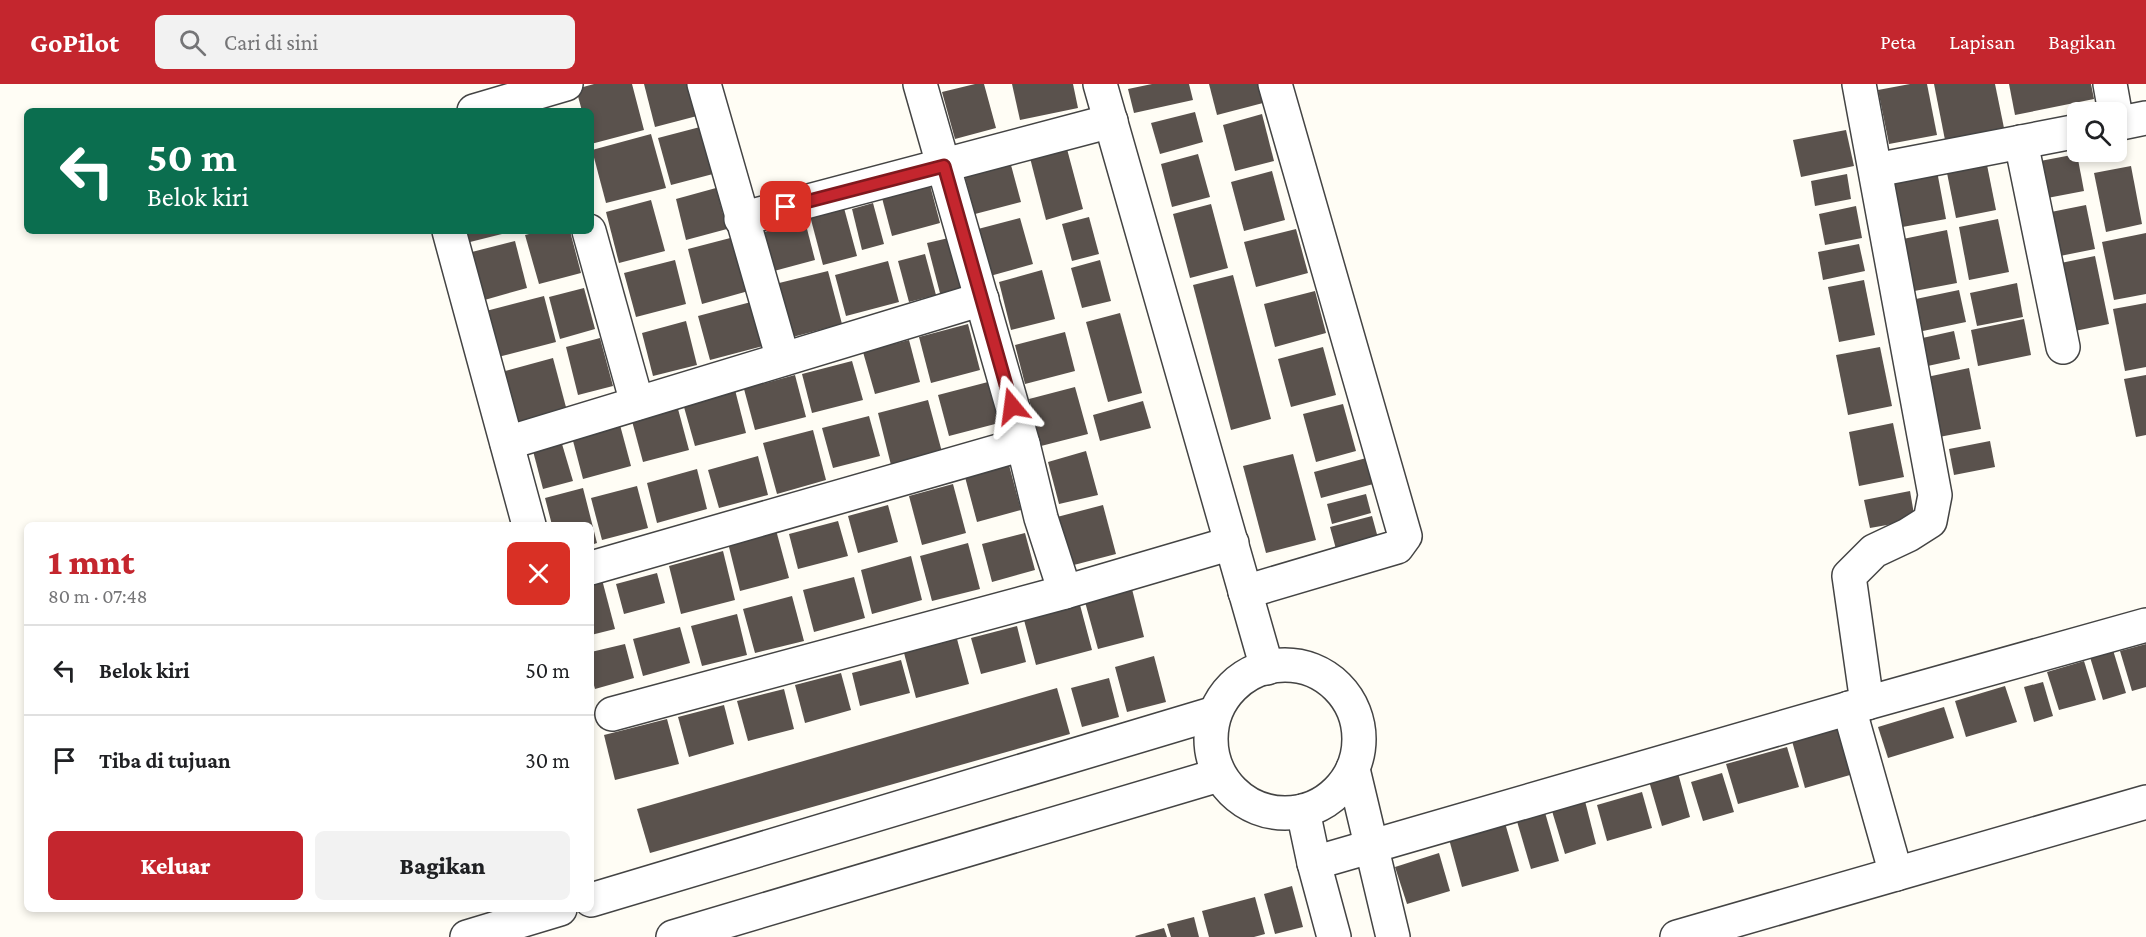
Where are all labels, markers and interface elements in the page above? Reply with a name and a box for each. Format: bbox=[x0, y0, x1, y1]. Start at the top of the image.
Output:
search box bbox=[155, 15, 575, 69]
icon: search bbox=[176, 26, 209, 59]
text: GoPilot bbox=[30, 27, 119, 58]
text: Cari di sini bbox=[224, 30, 318, 55]
text: Peta bbox=[1880, 30, 1916, 54]
text: Lapisan bbox=[1949, 30, 2015, 54]
text: Bagikan bbox=[2048, 30, 2116, 54]
map controls bbox=[2067, 102, 2127, 162]
button: search bbox=[2067, 102, 2127, 162]
icon: left bbox=[48, 132, 126, 210]
text: 50 m bbox=[147, 133, 237, 180]
pin bbox=[760, 181, 811, 232]
text: Belok kiri bbox=[147, 182, 249, 212]
icon: arrive bbox=[769, 190, 802, 223]
position arrow bbox=[980, 374, 1044, 438]
text: 1 mnt bbox=[48, 542, 135, 582]
button: close bbox=[507, 542, 570, 605]
text: 80 m · 07:48 bbox=[48, 585, 148, 607]
icon: left bbox=[48, 654, 81, 687]
text: Belok kiri bbox=[99, 658, 190, 683]
text: 50 m bbox=[525, 658, 570, 683]
icon: arrive bbox=[48, 744, 81, 777]
text: Tiba di tujuan bbox=[99, 748, 231, 773]
text: 30 m bbox=[525, 748, 570, 773]
button: Keluar bbox=[48, 831, 303, 900]
button: Bagikan bbox=[315, 831, 570, 900]

